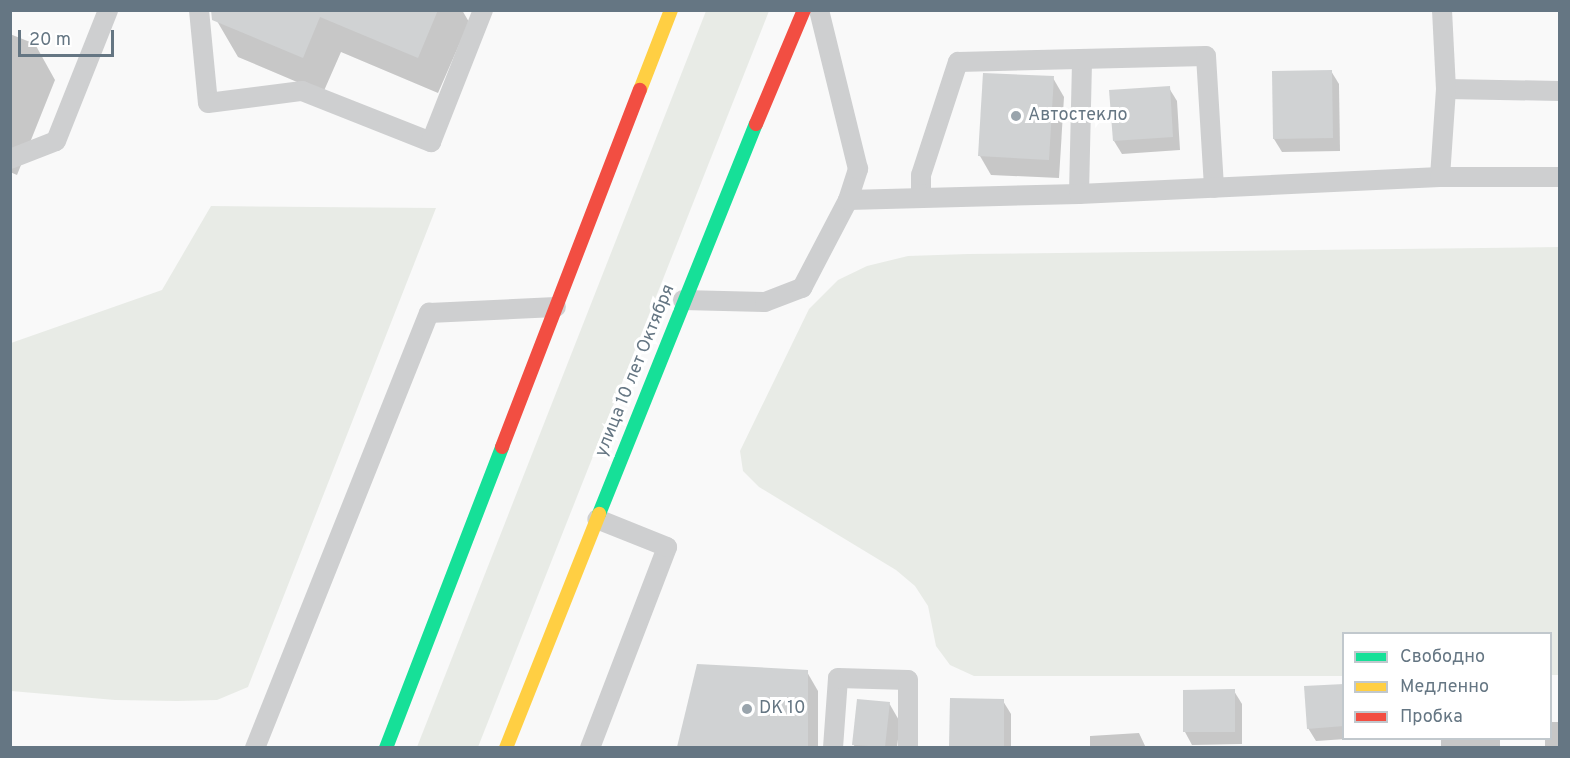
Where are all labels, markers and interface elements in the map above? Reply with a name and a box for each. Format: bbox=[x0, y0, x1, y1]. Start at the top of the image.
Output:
scale bar bbox=[21, 18, 117, 56]
text: 20 m bbox=[29, 29, 71, 52]
place label: Автостекло bbox=[1028, 105, 1128, 127]
marker: Автостекло bbox=[1009, 109, 1023, 123]
street label: улица 10 лет Октября bbox=[592, 282, 680, 460]
legend bbox=[1342, 632, 1552, 740]
text: Свободно bbox=[1400, 646, 1485, 669]
text: Медленно bbox=[1400, 676, 1489, 699]
place label: DK 10 bbox=[759, 698, 806, 720]
marker: DK 10 bbox=[740, 702, 754, 716]
text: Пробка bbox=[1400, 706, 1463, 729]

